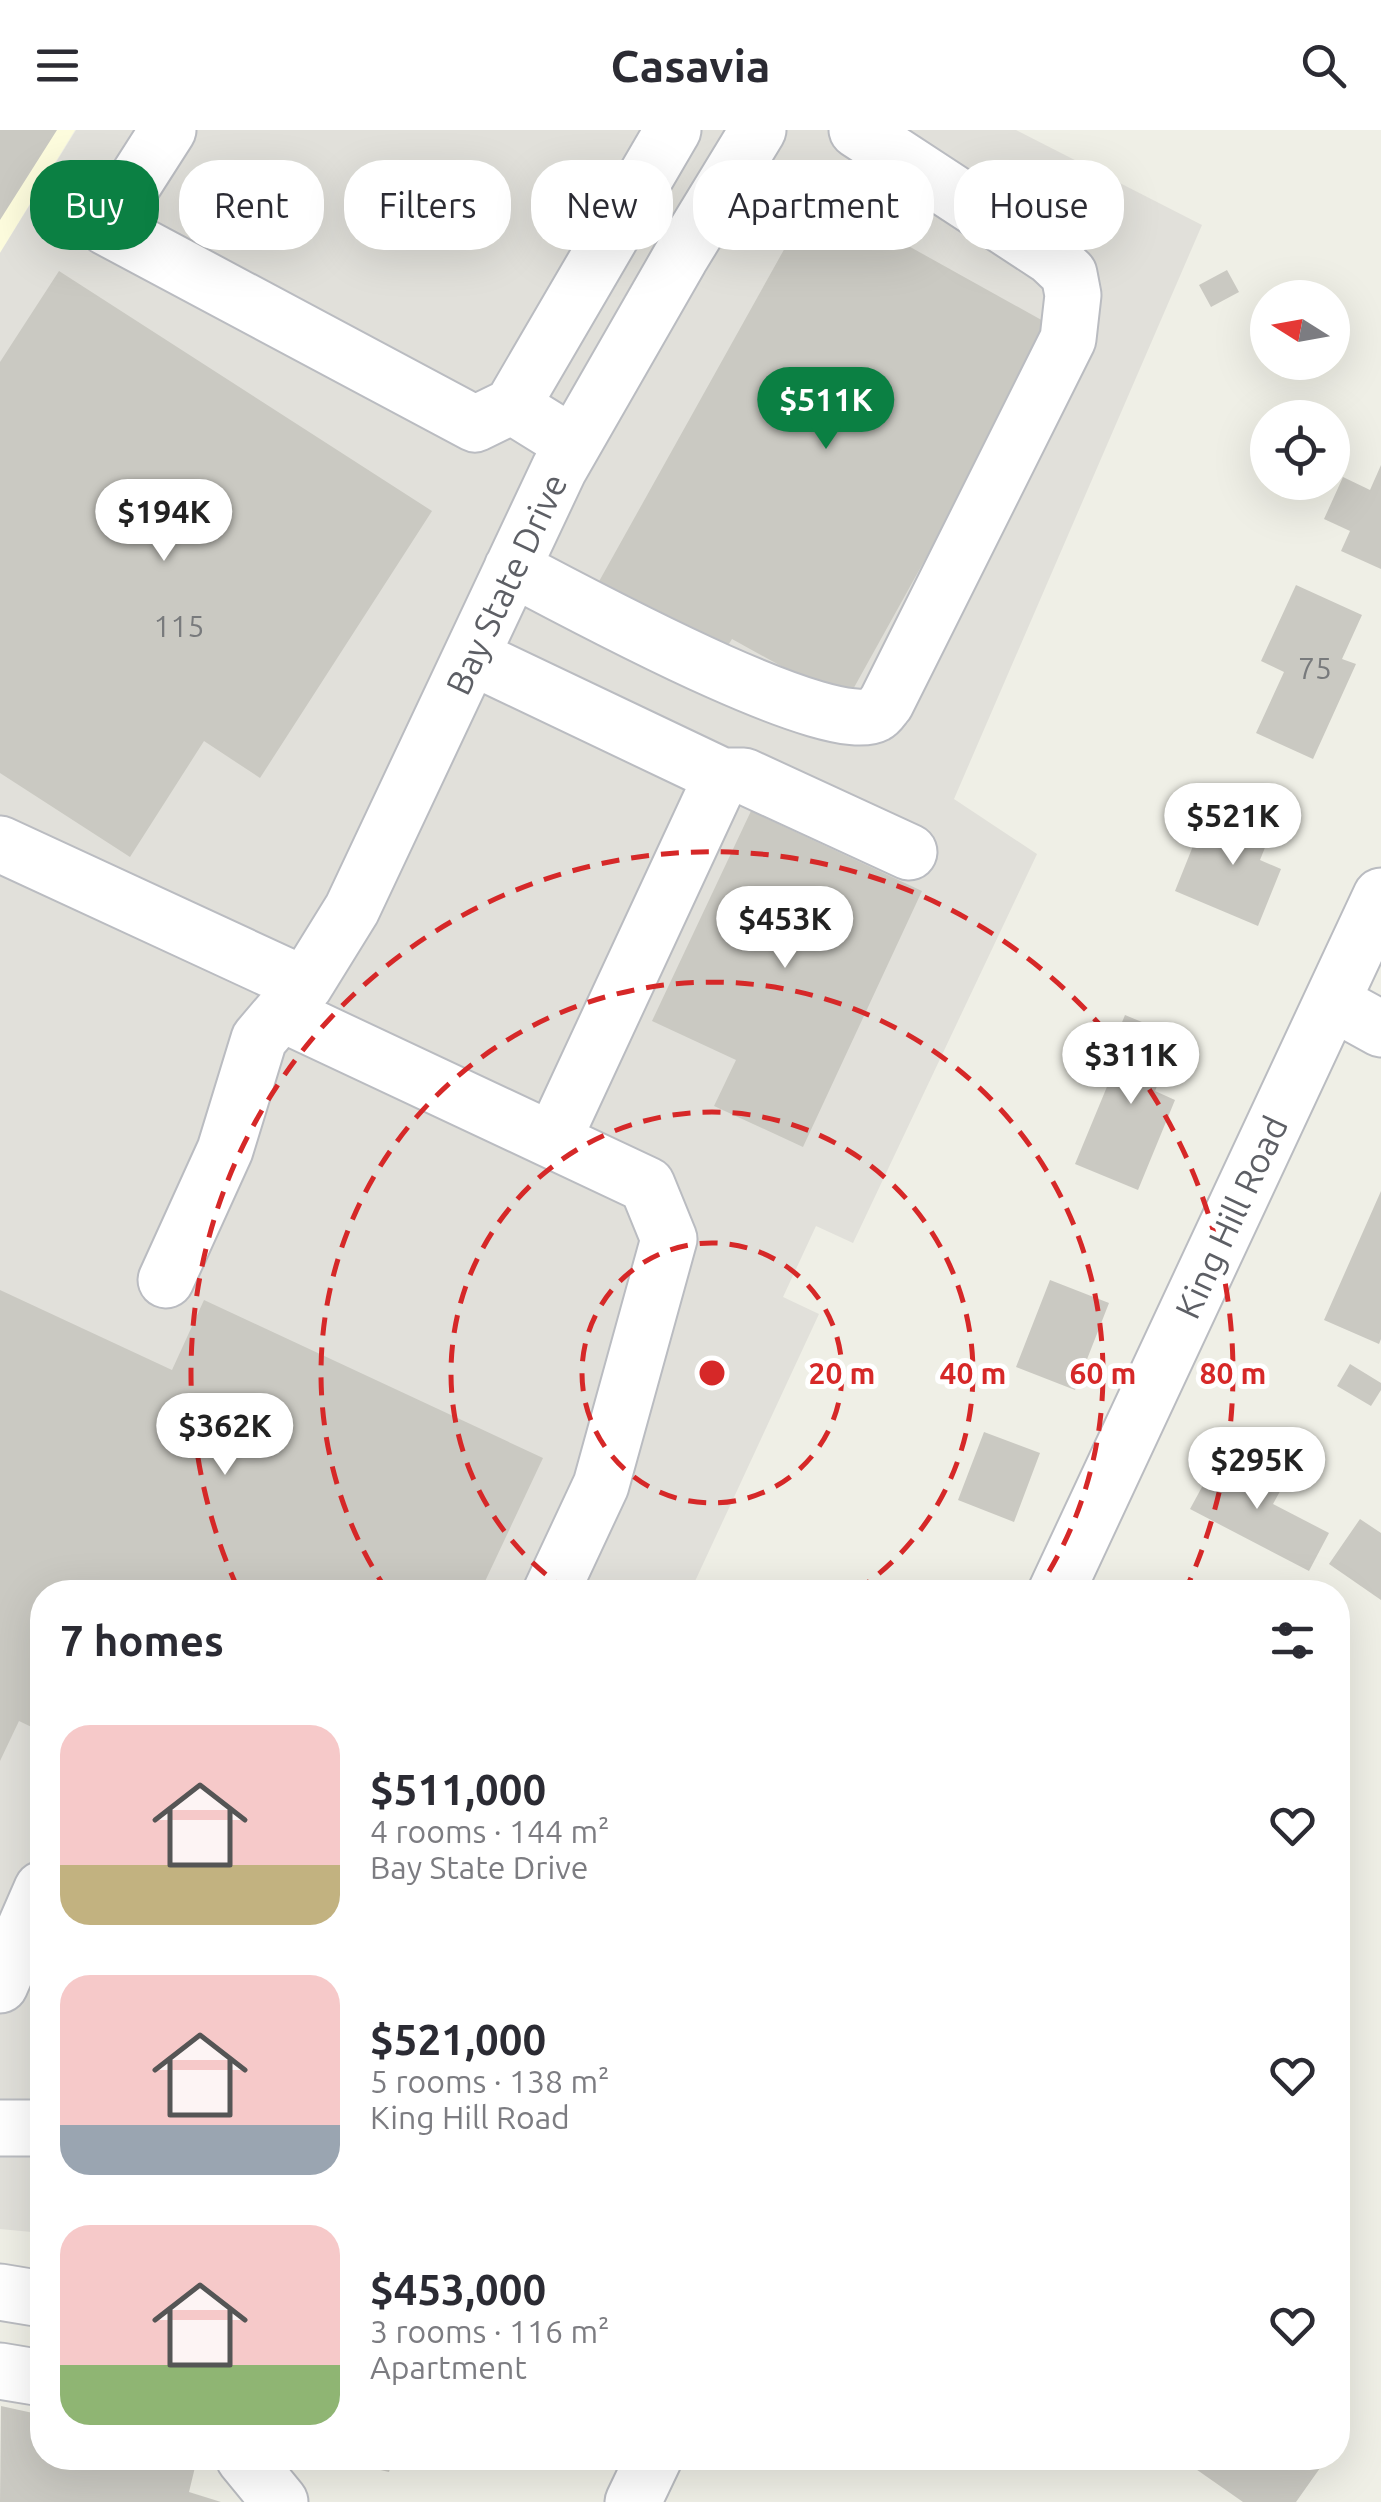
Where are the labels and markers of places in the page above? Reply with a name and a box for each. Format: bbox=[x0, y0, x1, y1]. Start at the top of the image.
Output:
pin: $511K bbox=[756, 367, 896, 452]
pin: $194K bbox=[94, 479, 234, 564]
pin: $521K bbox=[1163, 783, 1303, 868]
pin: $453K bbox=[715, 886, 855, 971]
pin: $311K bbox=[1061, 1022, 1201, 1107]
centre of rings bbox=[694, 1355, 730, 1391]
pin: $362K bbox=[155, 1393, 295, 1478]
pin: $295K bbox=[1187, 1427, 1327, 1512]

